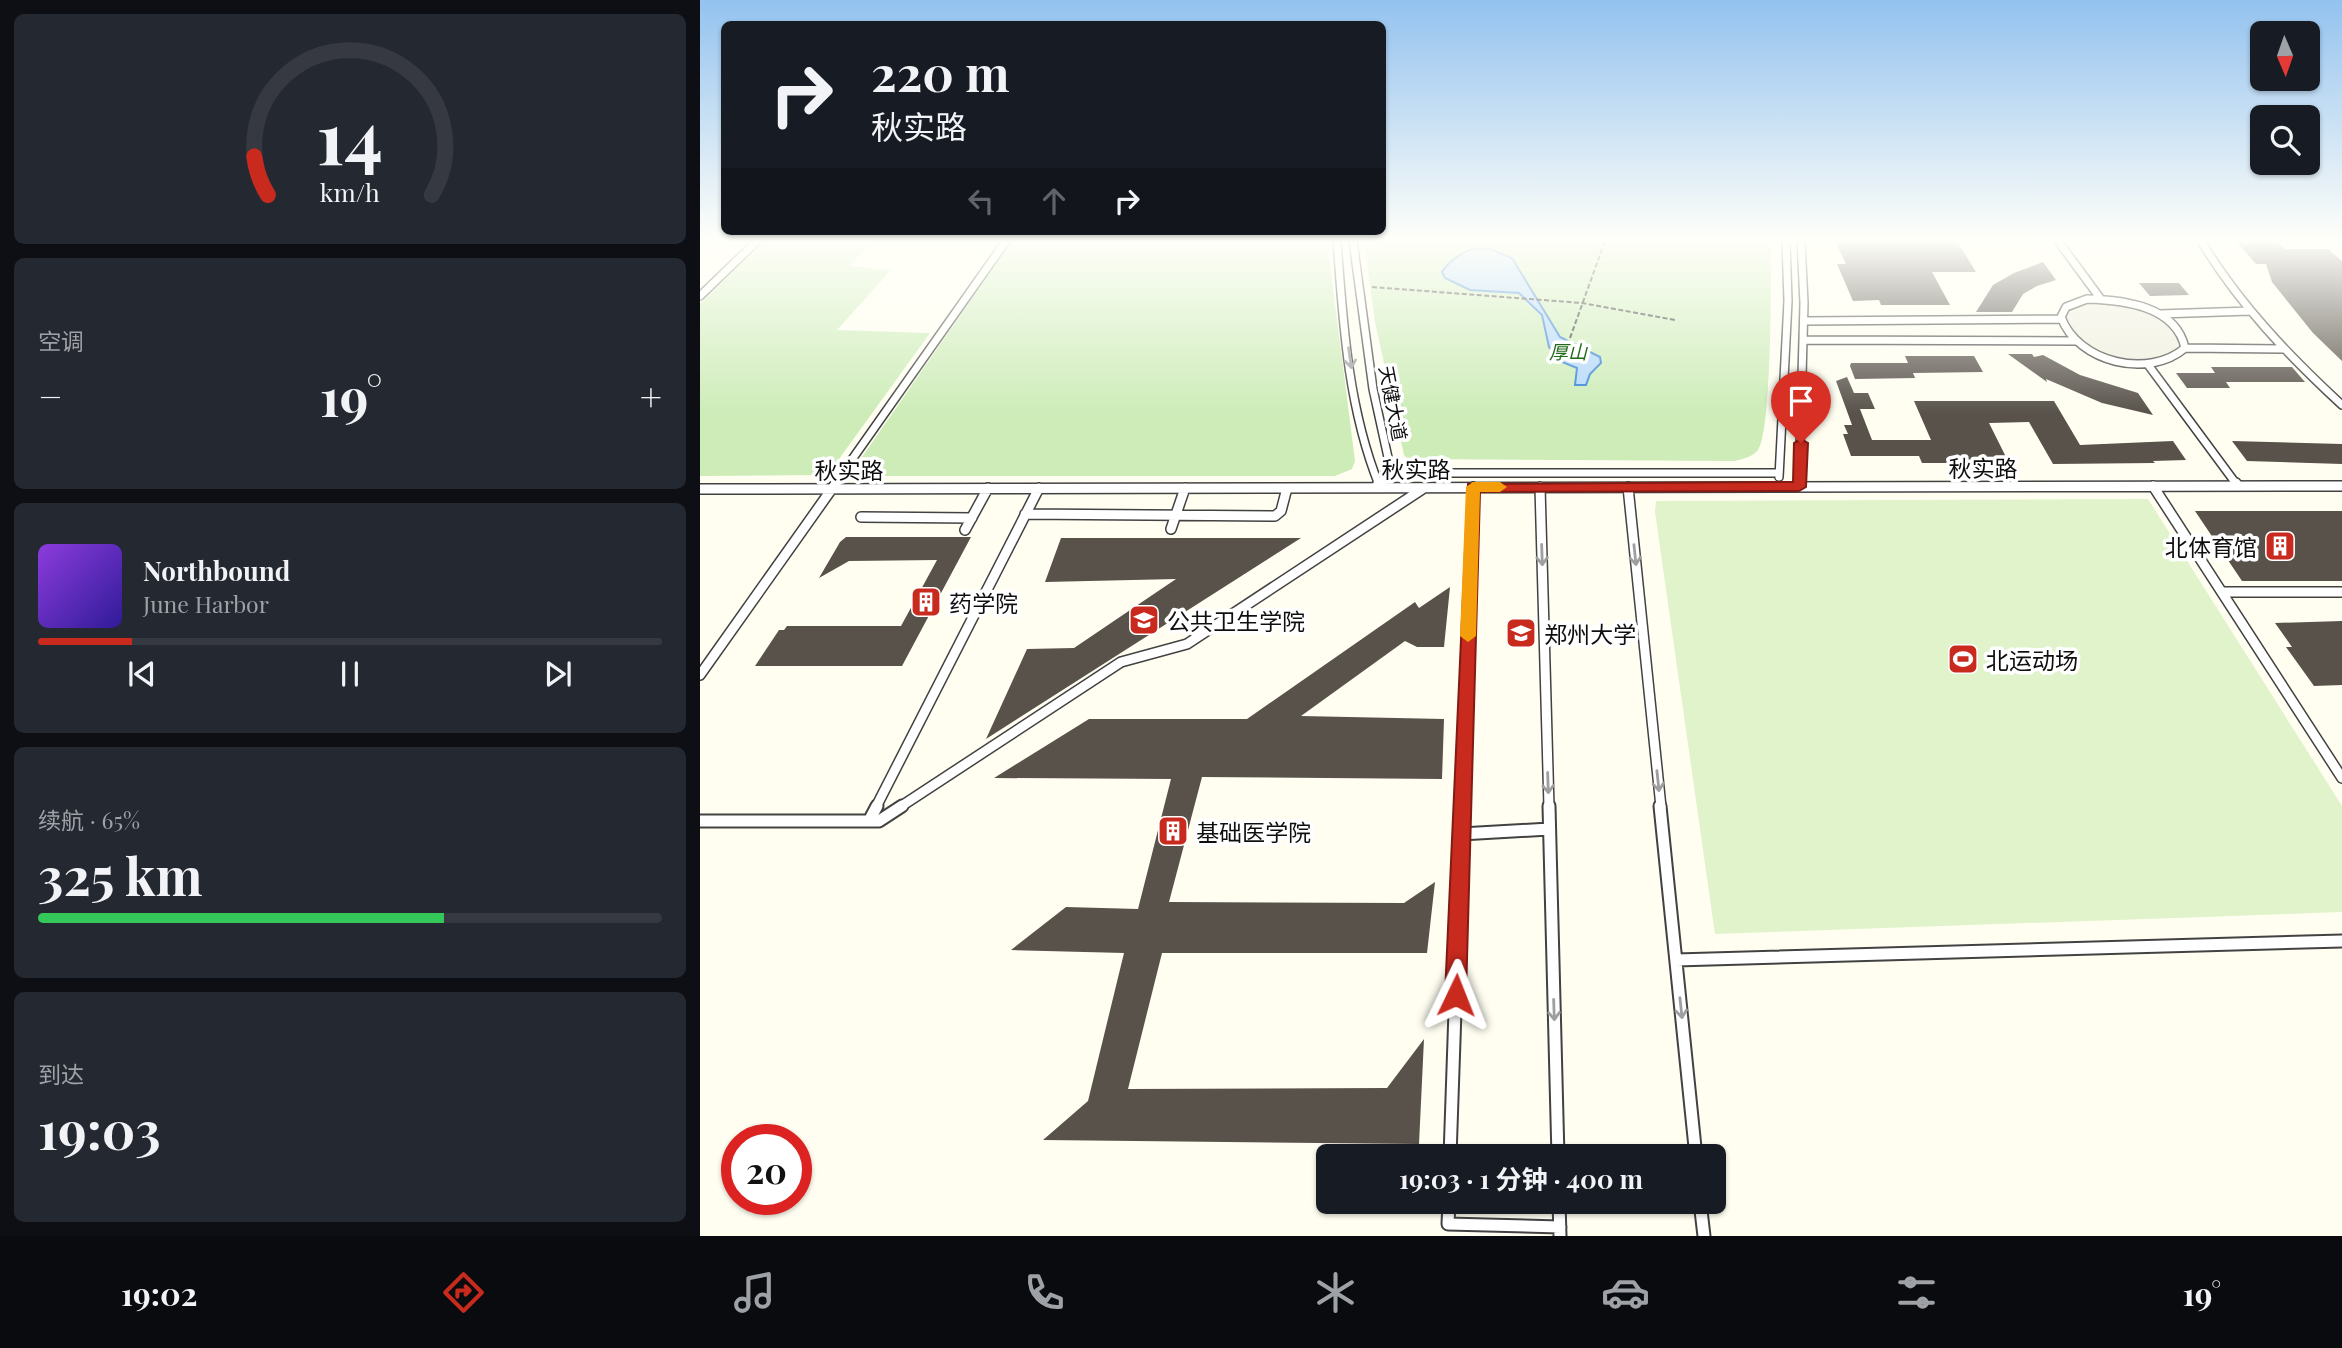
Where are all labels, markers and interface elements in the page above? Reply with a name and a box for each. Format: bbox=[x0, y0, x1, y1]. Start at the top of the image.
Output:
north arrow bbox=[2250, 21, 2320, 91]
map controls bbox=[2250, 21, 2320, 175]
text: 220 m bbox=[871, 39, 1010, 104]
icon: right bbox=[756, 49, 847, 140]
text: 14 bbox=[317, 87, 383, 184]
text: 秋实路 bbox=[871, 104, 967, 147]
button: search bbox=[2250, 105, 2320, 175]
text: km/h bbox=[320, 175, 380, 208]
icon: left bbox=[962, 182, 1000, 220]
icon: ahead bbox=[1035, 182, 1073, 220]
icon: right bbox=[1108, 182, 1146, 220]
text: 空调 bbox=[38, 325, 84, 356]
park label: 厚山 bbox=[1549, 338, 1588, 364]
one-way arrow bbox=[1344, 346, 1357, 368]
text: 19° bbox=[320, 361, 383, 430]
street label: 天健大道 bbox=[1374, 363, 1414, 443]
text: − bbox=[38, 370, 63, 421]
text: + bbox=[640, 370, 662, 421]
pin bbox=[1771, 371, 1831, 443]
icon: arrive bbox=[1782, 382, 1820, 420]
street label: 秋实路 bbox=[1949, 452, 2018, 483]
street label: 秋实路 bbox=[1382, 453, 1451, 484]
street label: 秋实路 bbox=[815, 454, 884, 485]
building icon: 北体育馆 bbox=[2263, 529, 2297, 563]
place label: 北体育馆 bbox=[2165, 531, 2257, 562]
one-way arrow bbox=[1535, 543, 1548, 566]
one-way arrow bbox=[1629, 543, 1642, 566]
text: Northbound bbox=[143, 553, 290, 588]
building icon: 药学院 bbox=[909, 585, 943, 619]
place label: 药学院 bbox=[949, 587, 1018, 618]
text: June Harbor bbox=[143, 588, 269, 619]
school or university icon: 公共卫生学院 bbox=[1127, 603, 1161, 637]
place label: 公共卫生学院 bbox=[1167, 605, 1305, 636]
school or university icon: 郑州大学 bbox=[1504, 616, 1538, 650]
place label: 郑州大学 bbox=[1544, 618, 1636, 649]
sports icon: 北运动场 bbox=[1946, 642, 1980, 676]
place label: 北运动场 bbox=[1986, 644, 2078, 675]
icon: previous bbox=[123, 655, 161, 693]
icon: pause bbox=[331, 655, 369, 693]
icon: next bbox=[539, 655, 577, 693]
one-way arrow bbox=[1652, 769, 1665, 792]
one-way arrow bbox=[1541, 771, 1554, 794]
text: 续航 · 65% bbox=[38, 804, 140, 835]
building icon: 基础医学院 bbox=[1156, 814, 1190, 848]
place label: 基础医学院 bbox=[1196, 816, 1311, 847]
text: 325 km bbox=[38, 840, 203, 909]
position arrow bbox=[1419, 958, 1493, 1032]
one-way arrow bbox=[1675, 996, 1688, 1018]
one-way arrow bbox=[1547, 998, 1561, 1021]
text: 到达 bbox=[38, 1058, 84, 1089]
text: 19:03 bbox=[38, 1094, 161, 1163]
speed limit sign: 20 bbox=[721, 1124, 812, 1215]
text: 19:03 · 1 分钟 · 400 m bbox=[1399, 1161, 1643, 1196]
icon: directions bbox=[439, 1268, 488, 1317]
icon: music bbox=[730, 1268, 779, 1317]
icon: phone bbox=[1020, 1268, 1069, 1317]
icon: climate bbox=[1311, 1268, 1360, 1317]
icon: car bbox=[1601, 1268, 1650, 1317]
icon: filters bbox=[1892, 1268, 1941, 1317]
text: 19:02 bbox=[121, 1271, 197, 1314]
text: 19° bbox=[2183, 1271, 2221, 1314]

